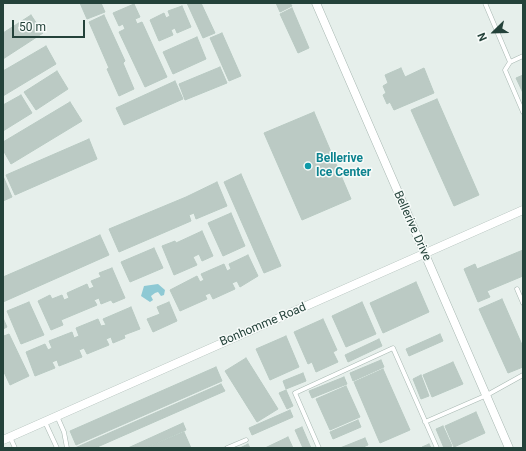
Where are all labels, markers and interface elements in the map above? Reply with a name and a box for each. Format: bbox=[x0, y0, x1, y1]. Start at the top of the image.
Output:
scale bar bbox=[14, 12, 87, 38]
north arrow bbox=[474, 12, 514, 52]
text: 50 m bbox=[19, 20, 46, 34]
text: N bbox=[475, 31, 490, 43]
place label: Bellerive Ice Center bbox=[316, 152, 371, 180]
marker: Bellerive Ice Center bbox=[303, 161, 313, 171]
street label: Bellerive Drive bbox=[390, 189, 434, 263]
street label: Bonhomme Road bbox=[218, 300, 308, 350]

